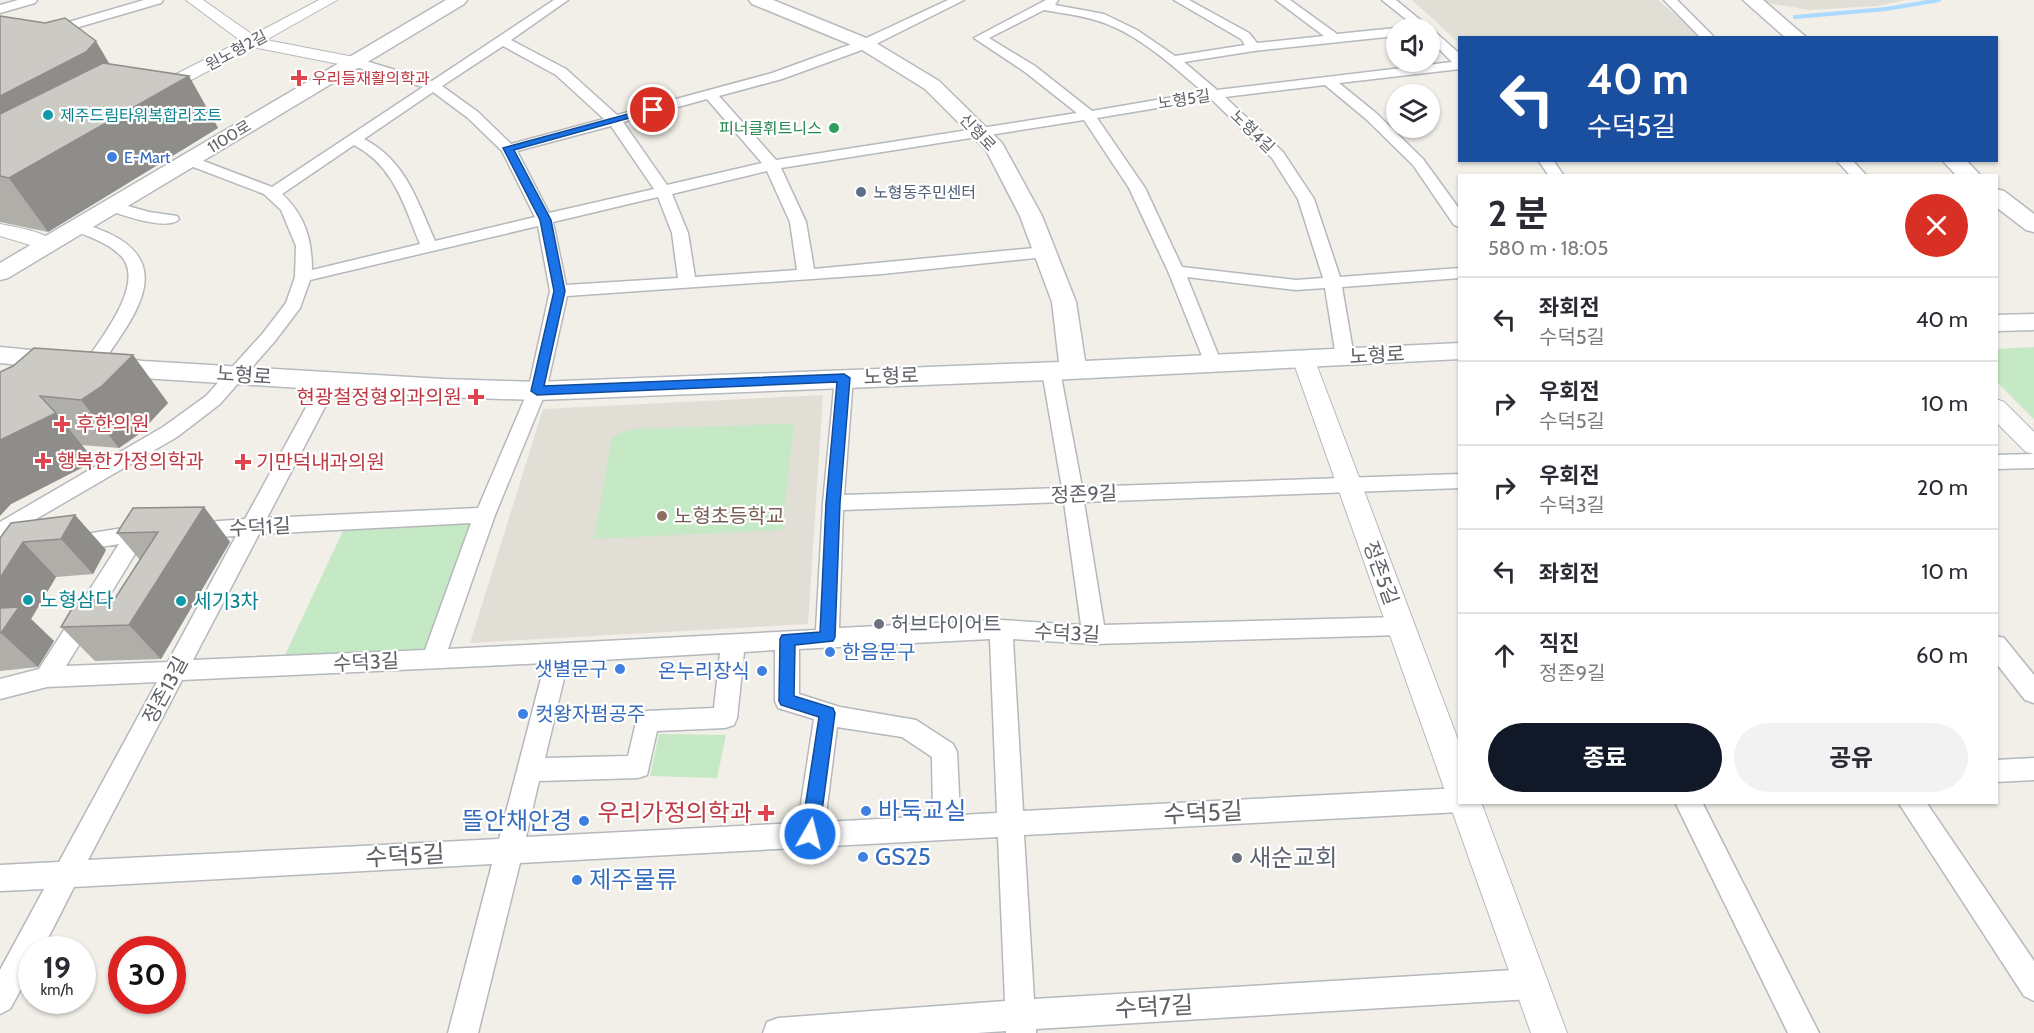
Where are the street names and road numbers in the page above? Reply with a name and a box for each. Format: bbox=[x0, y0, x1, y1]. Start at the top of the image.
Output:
street label: 원노형2길 bbox=[202, 26, 270, 75]
street label: 노형5길 bbox=[1157, 86, 1212, 113]
street label: 노형4길 bbox=[1227, 106, 1278, 157]
street label: 신형로 bbox=[956, 110, 1000, 155]
street label: 1100로 bbox=[204, 116, 255, 157]
street label: 노형로 bbox=[1349, 342, 1405, 368]
street label: 노형로 bbox=[216, 361, 272, 389]
street label: 노형로 bbox=[863, 363, 919, 389]
street label: 정존9길 bbox=[1050, 481, 1118, 507]
street label: 수덕1길 bbox=[229, 513, 291, 541]
street label: 정존5길 bbox=[1358, 538, 1404, 608]
street label: 수덕3길 bbox=[1033, 619, 1101, 647]
street label: 수덕3길 bbox=[332, 648, 400, 676]
street label: 정존13길 bbox=[137, 652, 193, 728]
street label: 수덕5길 bbox=[1163, 796, 1243, 829]
street label: 수덕5길 bbox=[365, 839, 445, 872]
street label: 수덕7길 bbox=[1114, 990, 1194, 1023]

